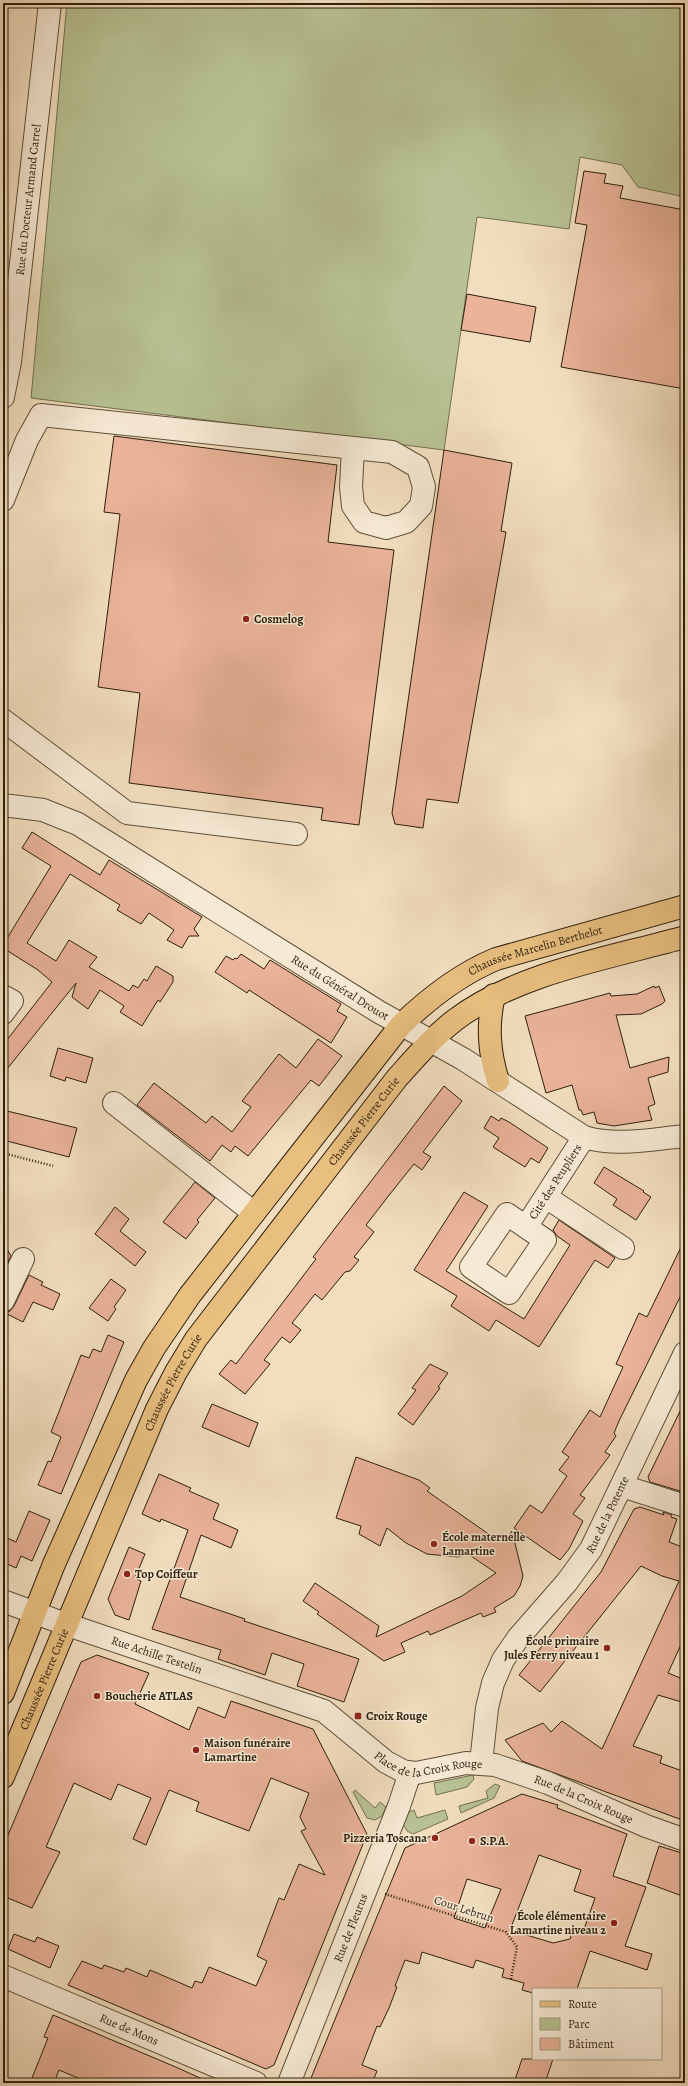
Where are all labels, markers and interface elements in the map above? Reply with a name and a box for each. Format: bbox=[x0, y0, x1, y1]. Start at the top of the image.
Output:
street label: Rue du Docteur Armand Carrel bbox=[12, 123, 44, 276]
place label: Cosmelog bbox=[254, 611, 304, 627]
marker: Cosmelog bbox=[241, 614, 251, 624]
street label: Chaussée Marcelin Berthelot bbox=[465, 922, 604, 979]
street label: Rue du Général Drouot bbox=[288, 951, 392, 1024]
street label: Chaussée Pierre Curie bbox=[324, 1073, 403, 1169]
street label: Cité des Peupliers bbox=[525, 1141, 586, 1222]
street label: Chaussée Pierre Curie bbox=[141, 1330, 205, 1433]
street label: Rue de la Potente bbox=[582, 1473, 633, 1557]
place label: École maternelle Lamartine bbox=[442, 1529, 526, 1559]
marker: École maternelle Lamartine bbox=[429, 1539, 439, 1549]
place label: Top Coiffeur bbox=[135, 1566, 198, 1582]
marker: Top Coiffeur bbox=[122, 1569, 132, 1579]
street label: Chaussée Pierre Curie bbox=[16, 1626, 72, 1732]
street label: Rue Achille Testelin bbox=[109, 1632, 205, 1678]
place label: École primaire Jules Ferry niveau 1 bbox=[504, 1633, 600, 1663]
marker: École primaire Jules Ferry niveau 1 bbox=[602, 1643, 612, 1653]
place label: Boucherie ATLAS bbox=[105, 1688, 193, 1704]
marker: Boucherie ATLAS bbox=[92, 1691, 102, 1701]
place label: Croix Rouge bbox=[366, 1708, 428, 1724]
marker: Croix Rouge bbox=[353, 1711, 363, 1721]
place label: Maison funéraire Lamartine bbox=[204, 1735, 291, 1765]
marker: Maison funéraire Lamartine bbox=[191, 1745, 201, 1755]
street label: Place de la Croix Rouge bbox=[371, 1747, 483, 1781]
street label: Rue de la Croix Rouge bbox=[532, 1771, 636, 1827]
place label: Pizzeria Toscana bbox=[343, 1830, 427, 1846]
marker: Pizzeria Toscana bbox=[430, 1833, 440, 1843]
place label: S.P.A. bbox=[480, 1833, 509, 1849]
marker: S.P.A. bbox=[467, 1836, 477, 1846]
street label: Rue de Fleurus bbox=[330, 1891, 371, 1964]
street label: Cour Lebrun bbox=[432, 1892, 496, 1926]
place label: École élémentaire Lamartine niveau 2 bbox=[510, 1908, 606, 1938]
marker: École élémentaire Lamartine niveau 2 bbox=[609, 1918, 619, 1928]
legend bbox=[532, 1988, 662, 2060]
text: Route bbox=[568, 1996, 597, 2012]
street label: Rue de Mons bbox=[97, 2010, 161, 2049]
text: Parc bbox=[568, 2016, 590, 2032]
text: Bâtiment bbox=[568, 2036, 614, 2052]

